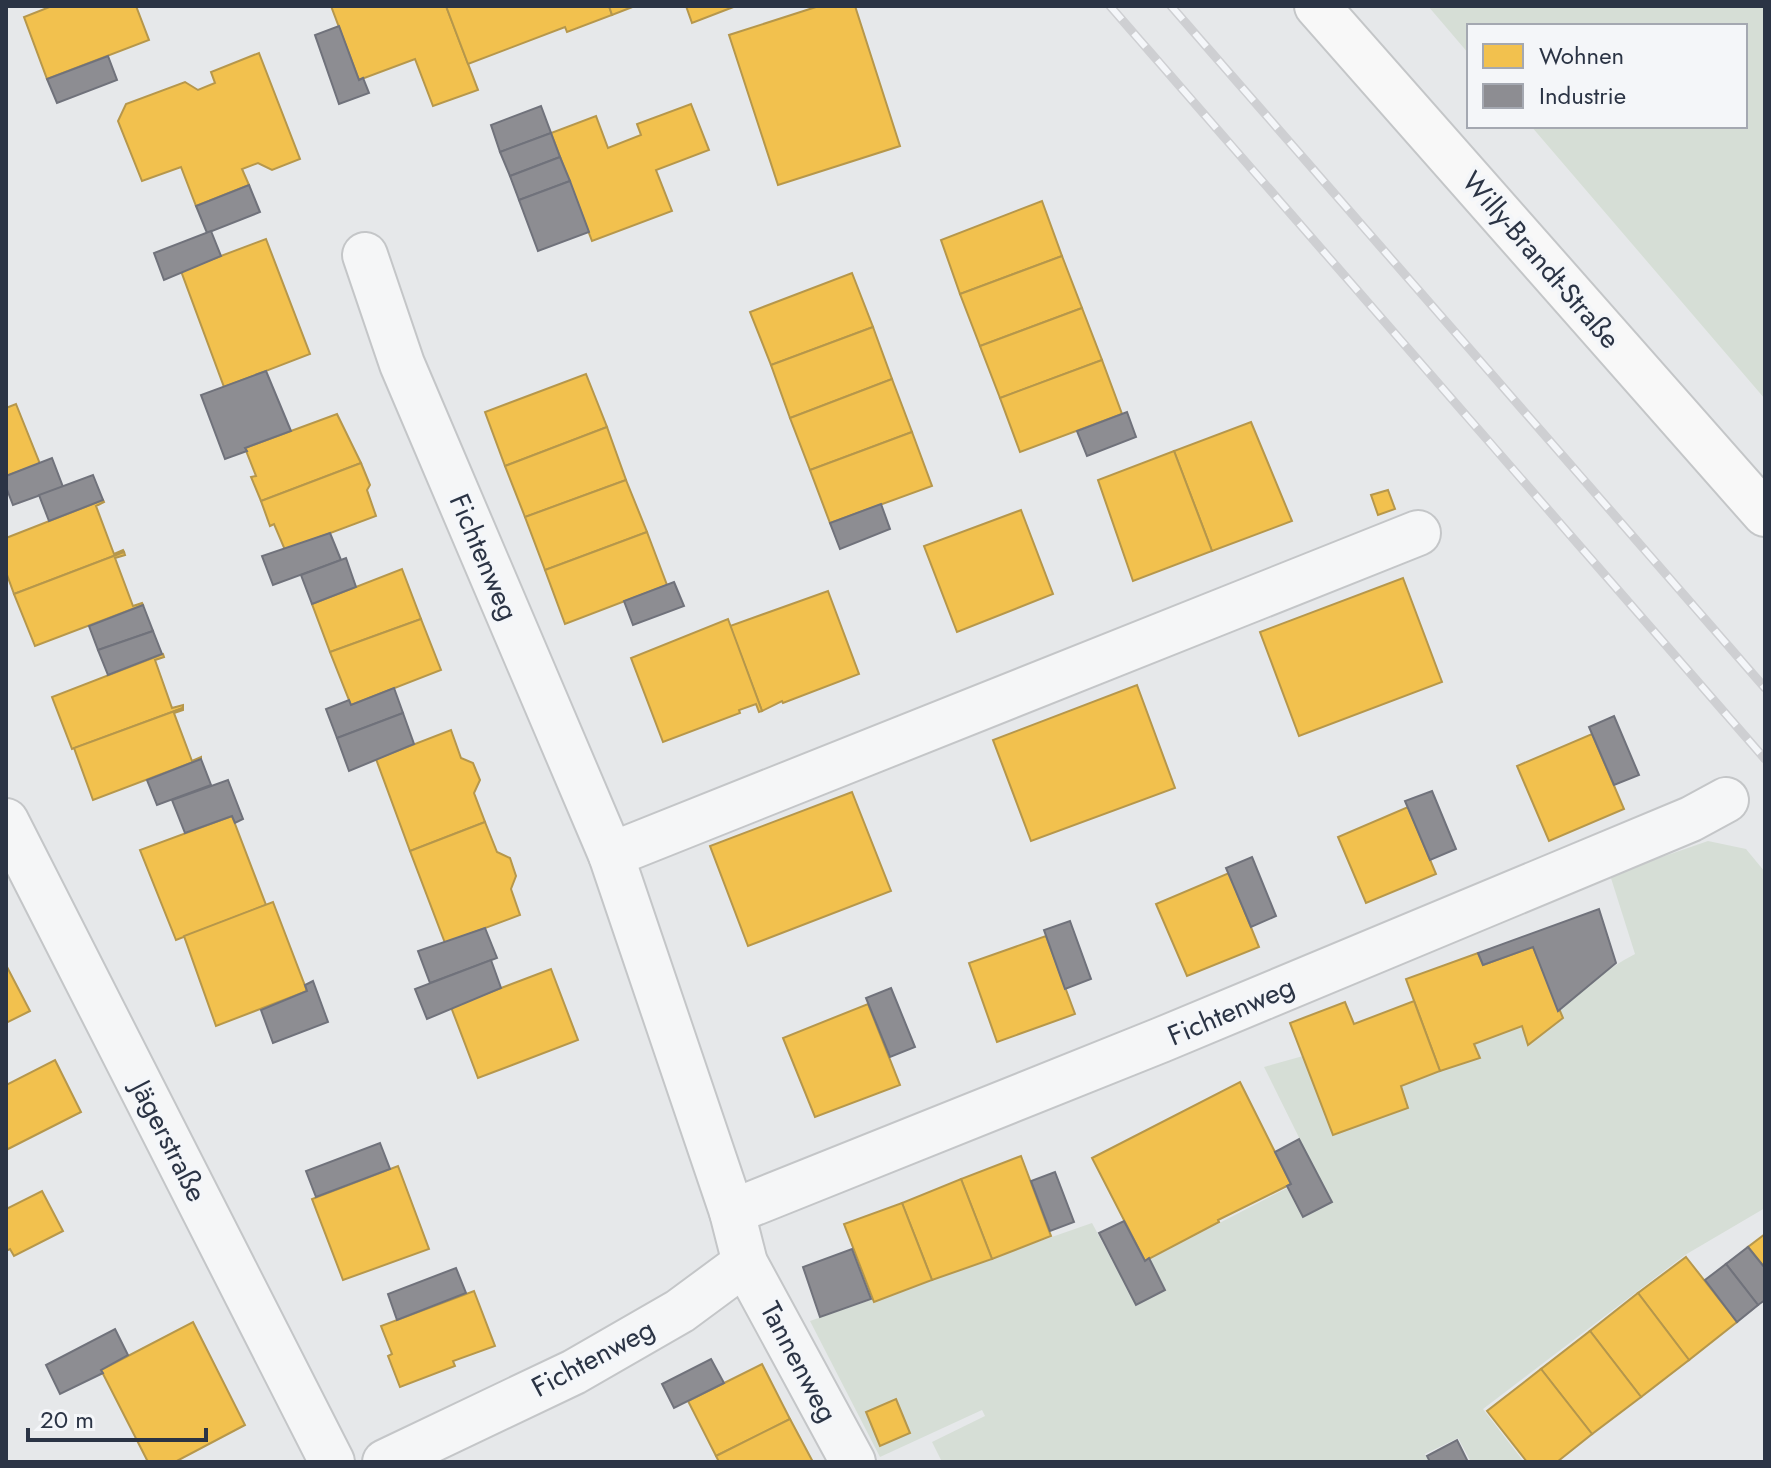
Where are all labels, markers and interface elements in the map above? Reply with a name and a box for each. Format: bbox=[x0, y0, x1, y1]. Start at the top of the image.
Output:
legend bbox=[1467, 24, 1747, 128]
text: Wohnen bbox=[1539, 38, 1624, 73]
text: Industrie bbox=[1539, 78, 1626, 113]
street label: Willy-Brandt-Straße bbox=[1452, 162, 1630, 358]
street label: Fichtenweg bbox=[439, 487, 529, 627]
street label: Fichtenweg bbox=[1161, 966, 1301, 1056]
street label: Jägerstraße bbox=[119, 1069, 217, 1209]
street label: Tannenweg bbox=[750, 1295, 848, 1429]
street label: Fichtenweg bbox=[524, 1308, 662, 1408]
scale bar bbox=[28, 1392, 206, 1442]
text: 20 m bbox=[40, 1402, 94, 1437]

